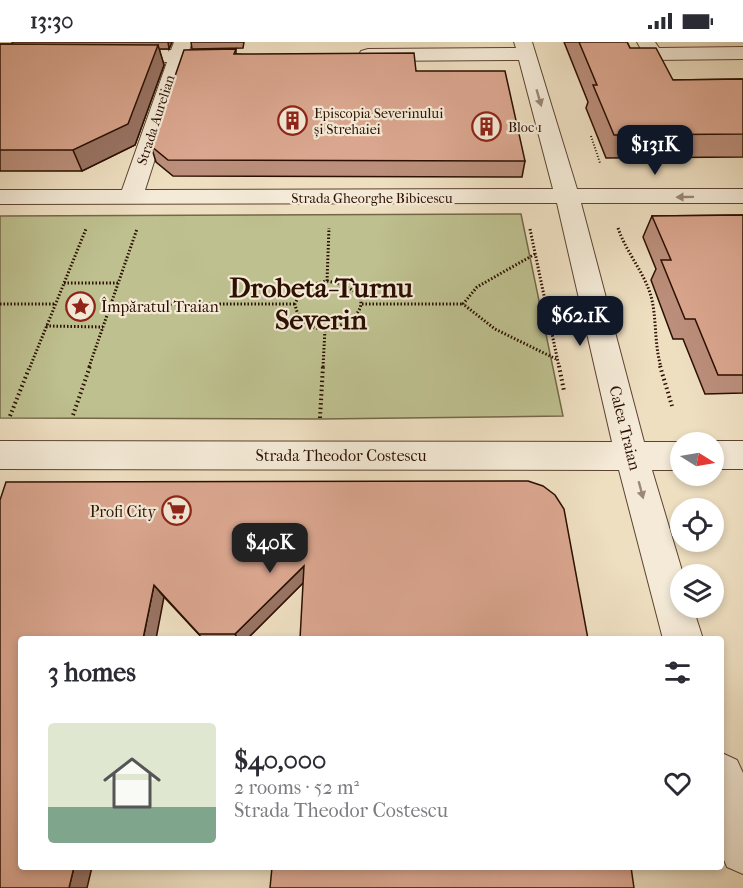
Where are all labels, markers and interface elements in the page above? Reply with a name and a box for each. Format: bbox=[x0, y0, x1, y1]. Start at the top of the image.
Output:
text: 13:30 bbox=[30, 8, 73, 34]
street label: Strada Aurelian bbox=[133, 73, 179, 167]
one-way arrow bbox=[535, 89, 544, 107]
building icon: Episcopia Severinului și Strehaiei bbox=[277, 105, 309, 137]
place label: Episcopia Severinului și Strehaiei bbox=[314, 105, 443, 138]
building icon: Bloc 1 bbox=[471, 111, 503, 143]
place label: Bloc 1 bbox=[508, 119, 542, 136]
pin: $131K bbox=[613, 125, 697, 176]
text: $131K bbox=[631, 133, 679, 156]
street label: Strada Gheorghe Bibicescu bbox=[291, 190, 453, 207]
one-way arrow bbox=[675, 192, 694, 202]
district label: Drobeta-Turnu Severin bbox=[229, 271, 413, 336]
place icon: Împăratul Traian bbox=[64, 290, 96, 322]
place label: Împăratul Traian bbox=[101, 296, 219, 316]
pin: $62.1K bbox=[531, 296, 629, 347]
text: $62.1K bbox=[551, 304, 609, 327]
street label: Calea Traian bbox=[605, 384, 645, 473]
north arrow bbox=[670, 432, 724, 486]
map controls bbox=[670, 432, 724, 618]
street label: Strada Theodor Costescu bbox=[255, 446, 427, 465]
one-way arrow bbox=[637, 481, 646, 499]
supermarket icon: Profi City bbox=[161, 495, 193, 527]
button: locate bbox=[670, 498, 724, 552]
place label: Profi City bbox=[90, 502, 156, 521]
pin: $40K bbox=[234, 523, 306, 574]
text: $40K bbox=[246, 531, 294, 554]
button: layers bbox=[670, 564, 724, 618]
icon: filters bbox=[661, 656, 694, 689]
text: 3 homes bbox=[48, 657, 136, 688]
text: $40,000 bbox=[234, 745, 326, 776]
icon: home bbox=[96, 747, 168, 819]
icon: heart bbox=[661, 767, 694, 800]
text: 2 rooms · 52 m² bbox=[234, 776, 359, 799]
text: Strada Theodor Costescu bbox=[234, 799, 448, 822]

